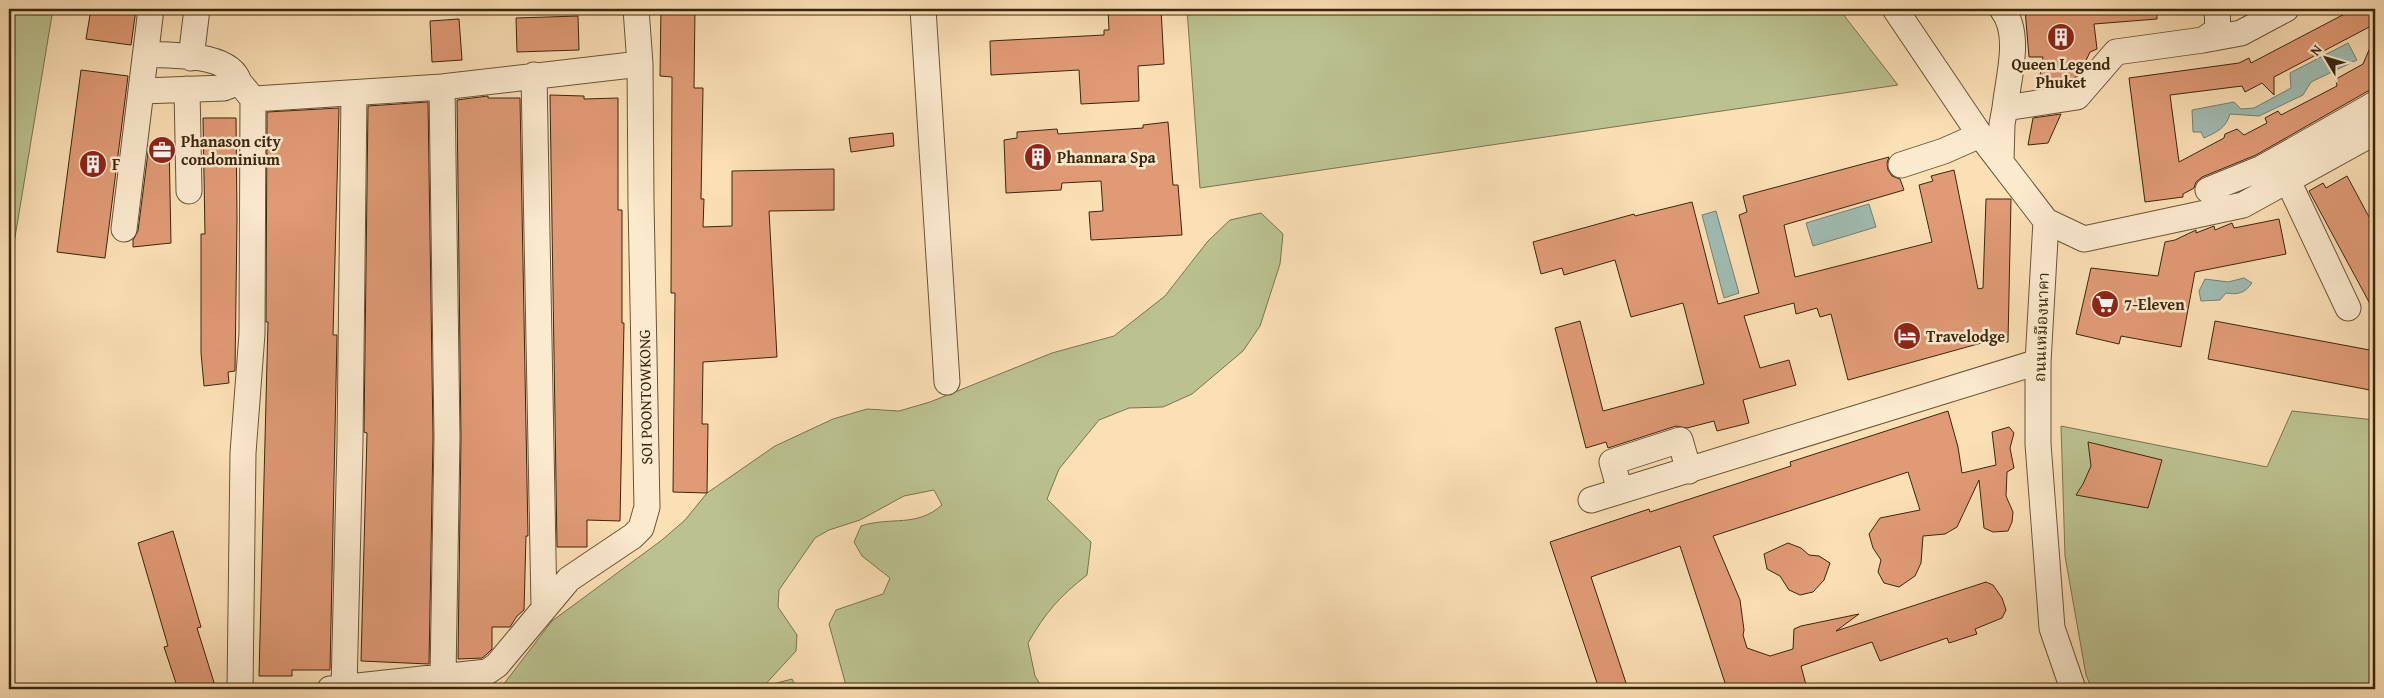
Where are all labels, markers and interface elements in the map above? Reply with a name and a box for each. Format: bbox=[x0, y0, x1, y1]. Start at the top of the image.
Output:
building icon: Queen Legend Phuket bbox=[2046, 22, 2076, 52]
north arrow bbox=[2302, 32, 2352, 82]
text: N bbox=[2305, 40, 2327, 60]
place label: Queen Legend Phuket bbox=[2011, 52, 2111, 94]
place label: Phanason city condominium bbox=[181, 129, 281, 171]
office icon: Phanason city condominium bbox=[147, 135, 177, 165]
building icon: Phannara Spa bbox=[1023, 142, 1053, 172]
place label: Phannara Spa bbox=[1057, 145, 1156, 169]
building icon: F bbox=[78, 149, 108, 179]
place label: F bbox=[112, 152, 120, 176]
street label: ถนนเหมืองนาคา bbox=[2027, 272, 2055, 382]
supermarket icon: 7-Eleven bbox=[2090, 289, 2120, 319]
place label: 7-Eleven bbox=[2124, 292, 2185, 316]
hotel icon: Travelodge bbox=[1892, 321, 1922, 351]
place label: Travelodge bbox=[1926, 324, 2005, 348]
street label: SOI POONTOWKONG bbox=[632, 329, 658, 465]

